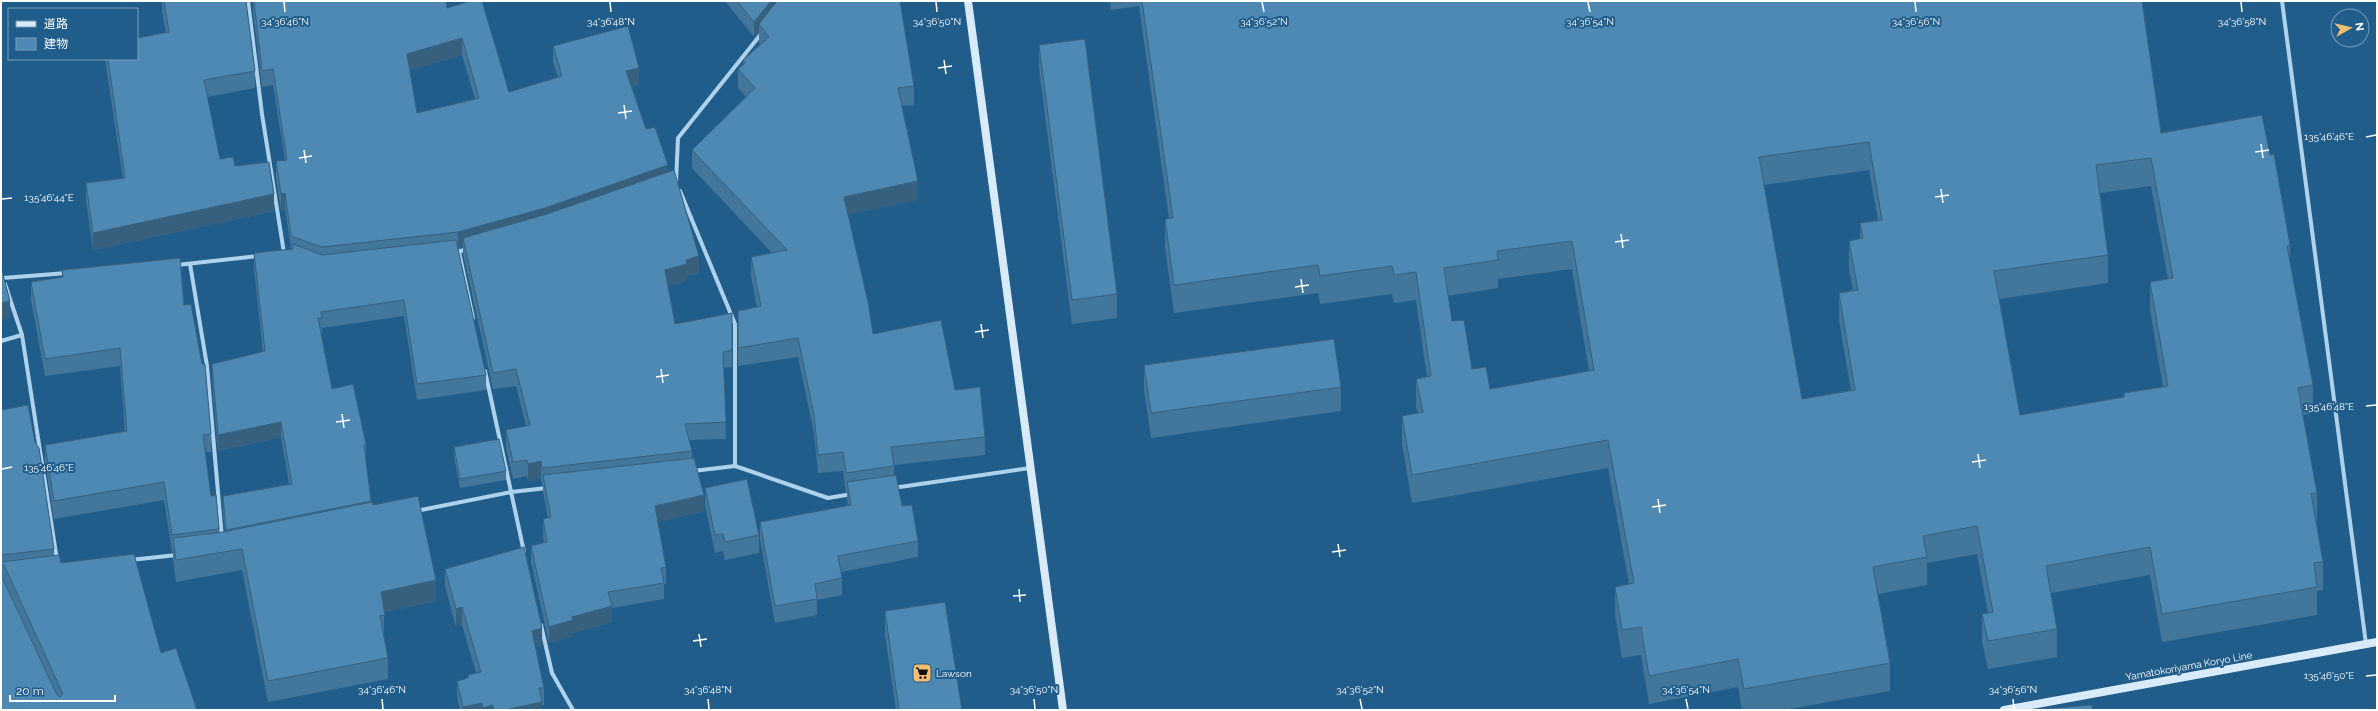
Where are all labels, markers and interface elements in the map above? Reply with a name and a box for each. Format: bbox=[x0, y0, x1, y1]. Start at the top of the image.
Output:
legend bbox=[8, 8, 138, 60]
north arrow bbox=[2330, 8, 2370, 48]
text: 34°36'46"N bbox=[261, 16, 309, 27]
text: 34°36'48"N bbox=[587, 16, 635, 27]
text: 34°36'50"N bbox=[913, 16, 961, 27]
text: 34°36'52"N bbox=[1240, 16, 1288, 27]
text: 34°36'54"N bbox=[1566, 16, 1614, 27]
text: 34°36'56"N bbox=[1892, 16, 1940, 27]
text: 34°36'58"N bbox=[2218, 16, 2266, 27]
text: 道路 bbox=[44, 17, 68, 31]
text: N bbox=[2352, 22, 2366, 32]
text: 建物 bbox=[44, 37, 68, 51]
text: 135°46'46"E bbox=[2304, 131, 2354, 142]
text: 135°46'44"E bbox=[24, 192, 74, 203]
text: 135°46'48"E bbox=[2304, 401, 2354, 412]
text: 135°46'46"E bbox=[24, 462, 74, 473]
street label: Yamatokoriyama Koryo Line bbox=[2125, 649, 2253, 683]
supermarket icon: Lawson bbox=[911, 662, 933, 684]
place label: Lawson bbox=[936, 668, 972, 679]
text: 135°46'50"E bbox=[2304, 670, 2354, 681]
scale bar bbox=[10, 677, 115, 703]
text: 20 m bbox=[16, 684, 44, 698]
text: 34°36'46"N bbox=[358, 684, 406, 695]
text: 34°36'48"N bbox=[684, 684, 732, 695]
text: 34°36'50"N bbox=[1010, 684, 1058, 695]
text: 34°36'52"N bbox=[1336, 684, 1384, 695]
text: 34°36'54"N bbox=[1662, 684, 1710, 695]
text: 34°36'56"N bbox=[1989, 684, 2037, 695]

